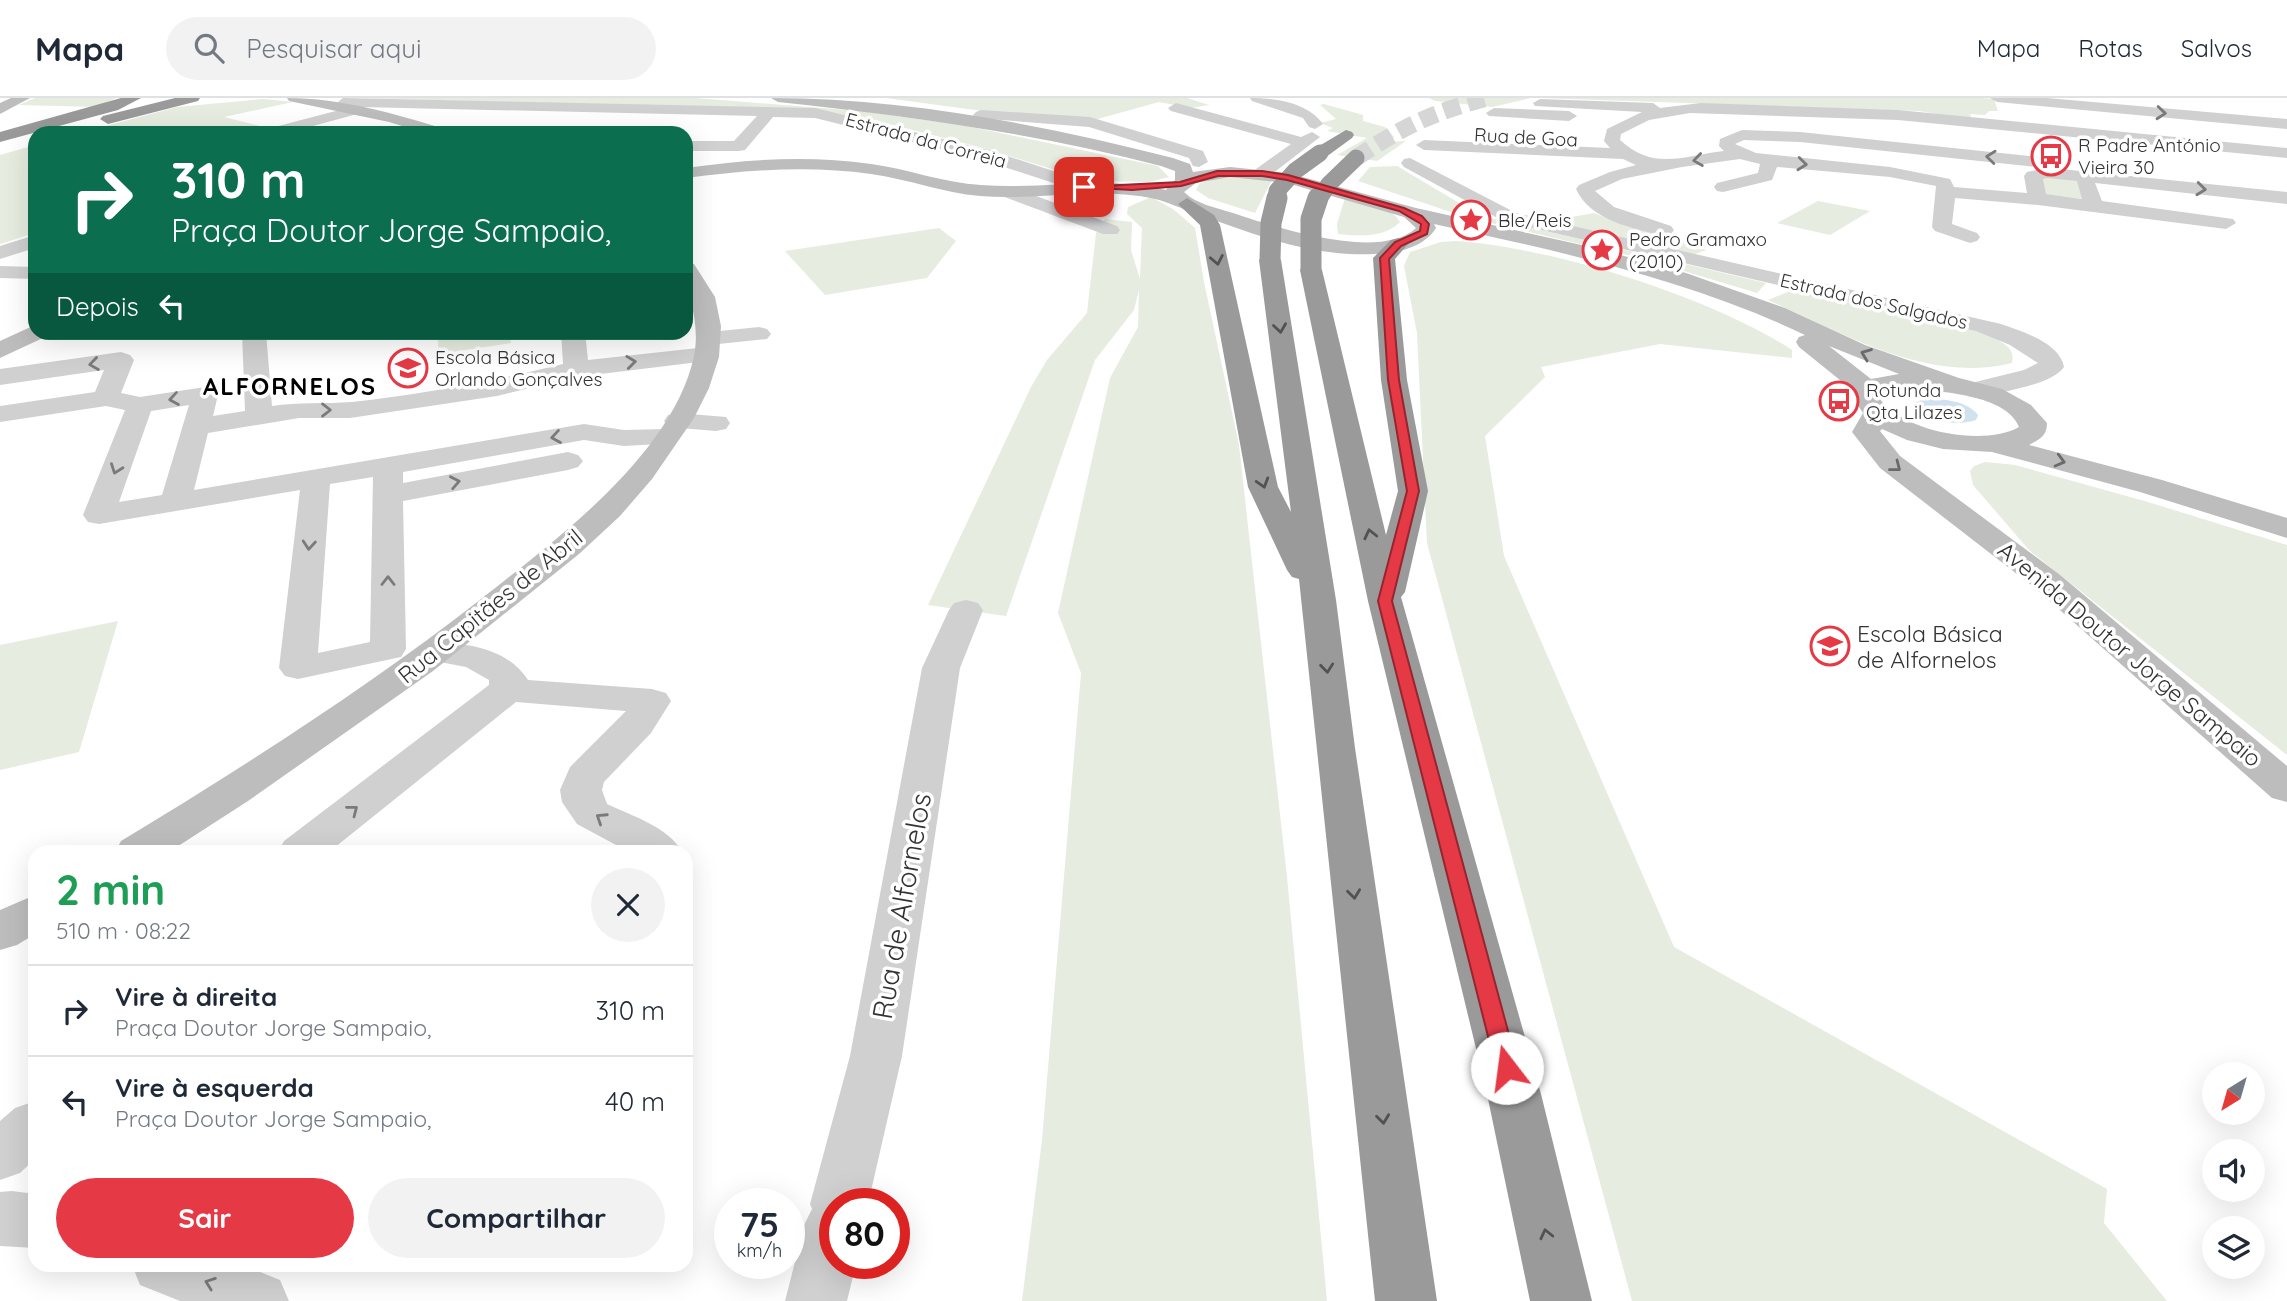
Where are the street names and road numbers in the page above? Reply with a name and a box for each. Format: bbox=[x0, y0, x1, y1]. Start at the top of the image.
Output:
street label: Estrada da Correia bbox=[843, 107, 1009, 173]
street label: Rua de Goa bbox=[1474, 122, 1578, 152]
street label: Estrada dos Salgados bbox=[1778, 268, 1970, 334]
street label: Rua Capitães de Abril bbox=[392, 523, 588, 689]
street label: Avenida Doutor Jorge Sampaio bbox=[1992, 535, 2268, 773]
street label: Rua de Alfornelos bbox=[864, 790, 938, 1022]

